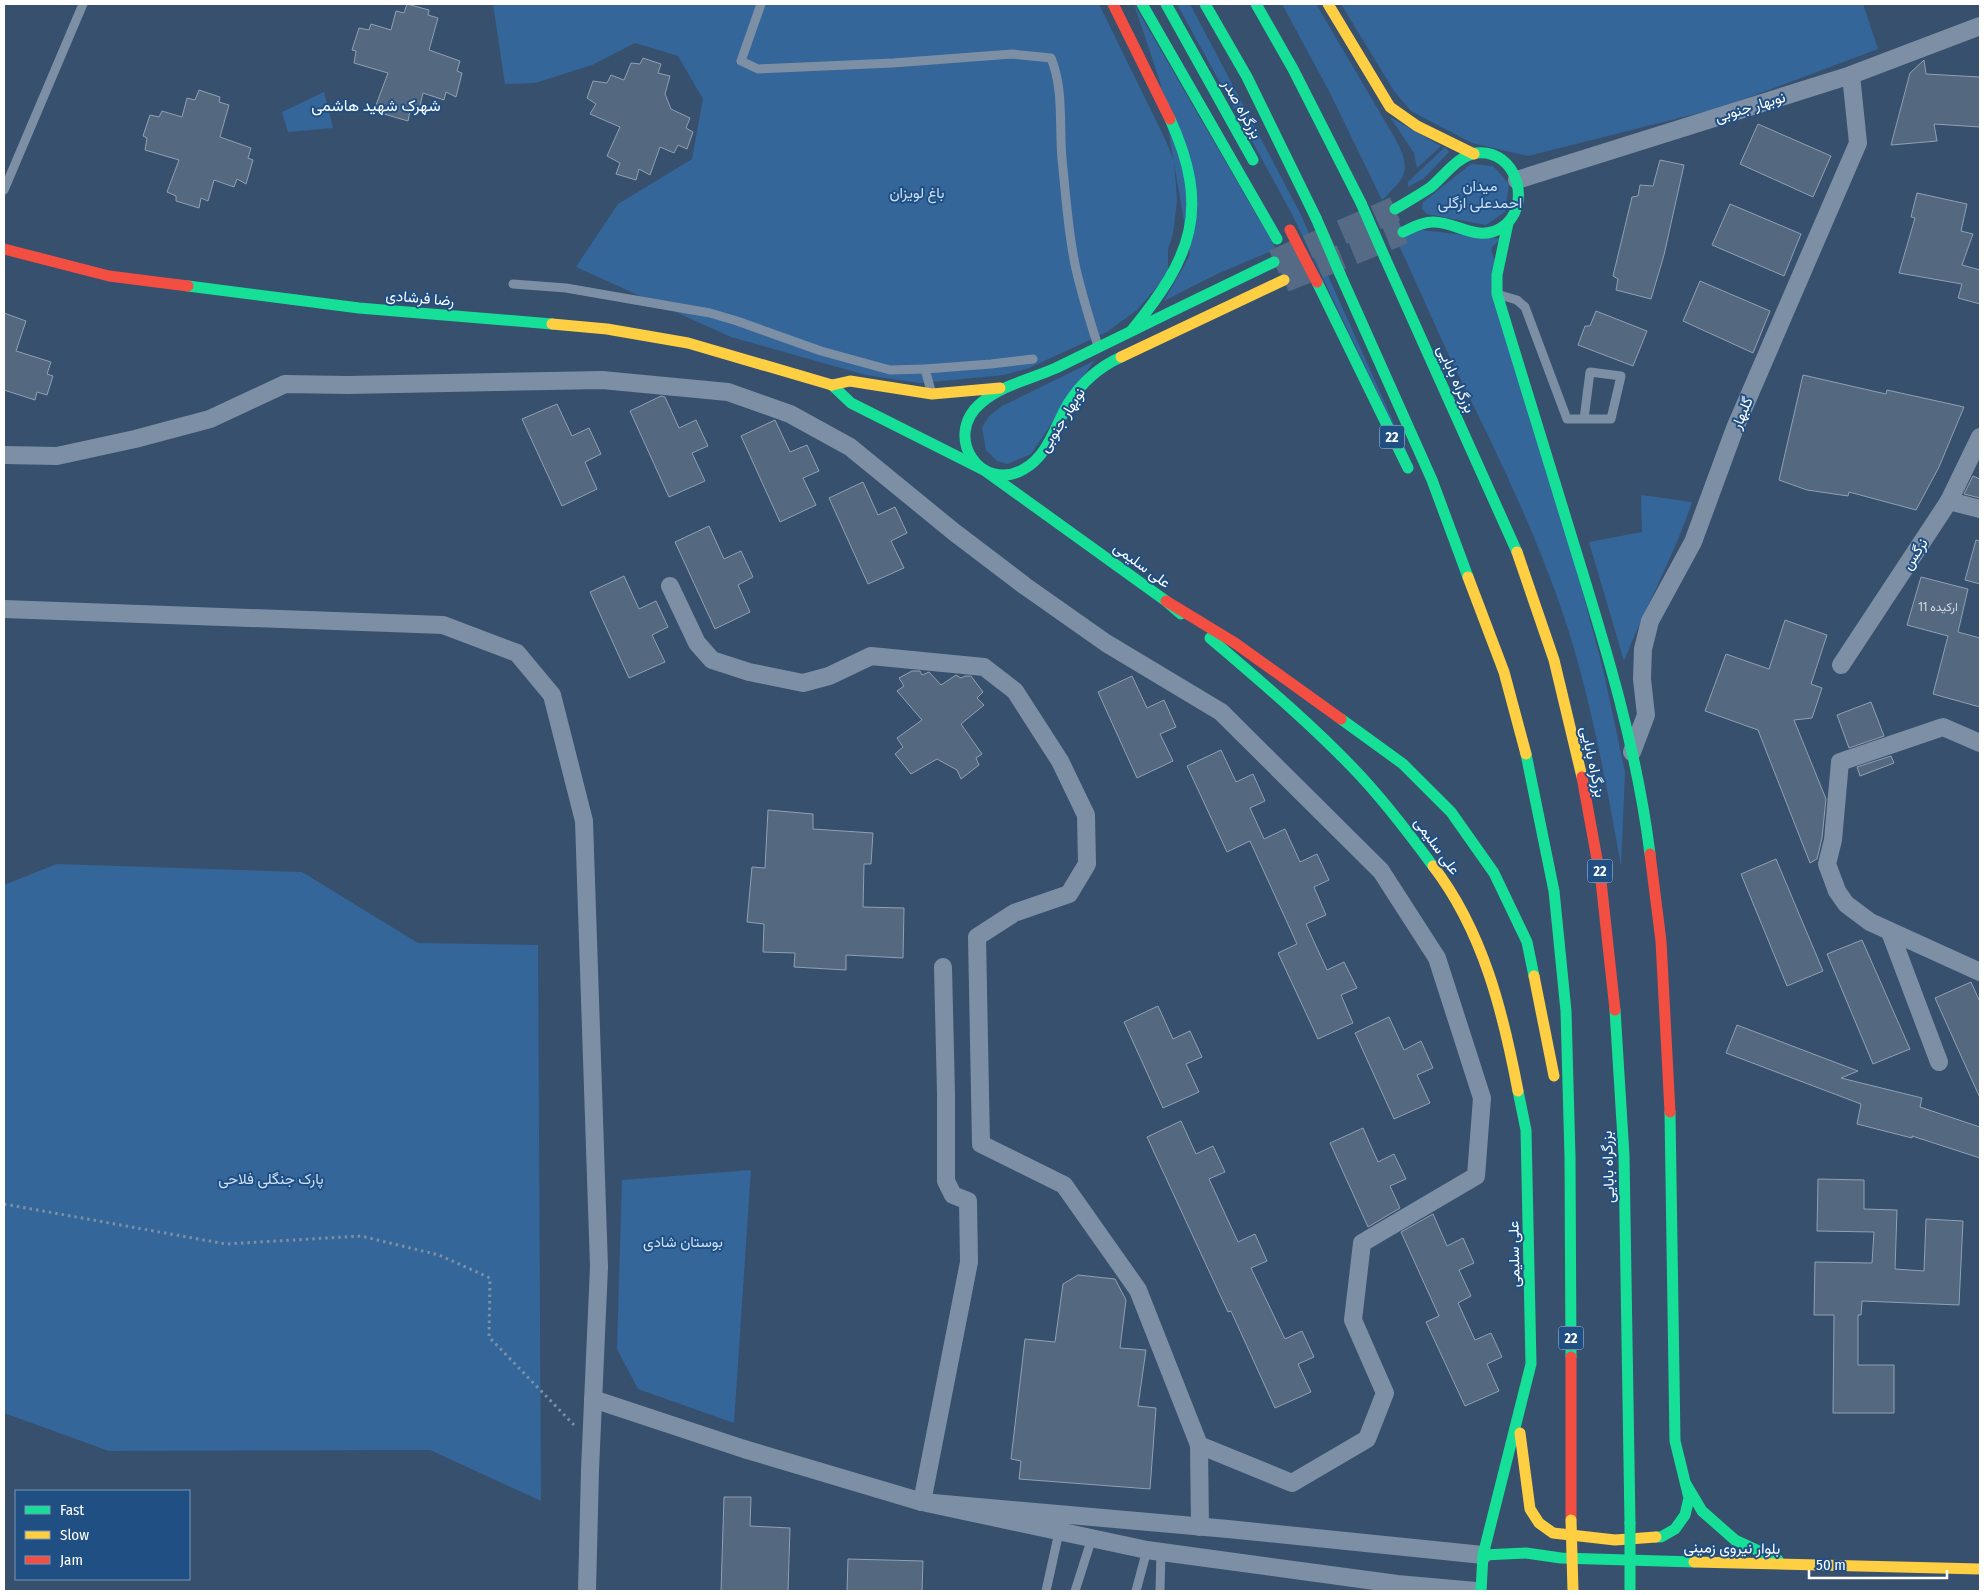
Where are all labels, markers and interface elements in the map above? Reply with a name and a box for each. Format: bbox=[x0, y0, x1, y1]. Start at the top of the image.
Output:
street label: بزرگراه صدر bbox=[1218, 75, 1266, 142]
street label: نوبهار جنوبی bbox=[1713, 88, 1788, 127]
district label: شهرک شهید هاشمی bbox=[311, 96, 441, 116]
park label: میدان احمدعلی ازگلی bbox=[1438, 177, 1522, 213]
park label: باغ لویزان bbox=[889, 184, 945, 204]
street label: رضا فرشادی bbox=[385, 286, 455, 311]
street label: بزرگراه بابایی bbox=[1432, 342, 1479, 416]
street label: نوبهار جنوبی bbox=[1035, 384, 1090, 456]
street label: گلبهار bbox=[1727, 394, 1757, 433]
road number: 22 bbox=[1380, 426, 1404, 448]
street label: نرگس bbox=[1898, 535, 1933, 574]
street label: علی سلیمی bbox=[1109, 538, 1174, 593]
house number: 11 ارکیده bbox=[1918, 600, 1958, 615]
street label: بزرگراه بابایی bbox=[1576, 725, 1609, 799]
street label: علی سلیمی bbox=[1409, 814, 1464, 879]
road number: 22 bbox=[1588, 859, 1612, 882]
street label: بزرگراه بابایی bbox=[1598, 1131, 1619, 1203]
park label: پارک جنگلی فلاحی bbox=[218, 1170, 324, 1189]
street label: علی سلیمی bbox=[1504, 1220, 1525, 1287]
park label: بوستان شادی bbox=[643, 1233, 723, 1252]
road number: 22 bbox=[1558, 1326, 1584, 1350]
legend bbox=[15, 1490, 190, 1580]
text: Fast bbox=[60, 1501, 84, 1519]
text: Slow bbox=[60, 1526, 89, 1544]
street label: بلوار نیروی زمینی bbox=[1683, 1538, 1781, 1559]
scale bar bbox=[1809, 1548, 1946, 1580]
text: Jam bbox=[60, 1551, 83, 1569]
text: 50 m bbox=[1816, 1556, 1846, 1574]

